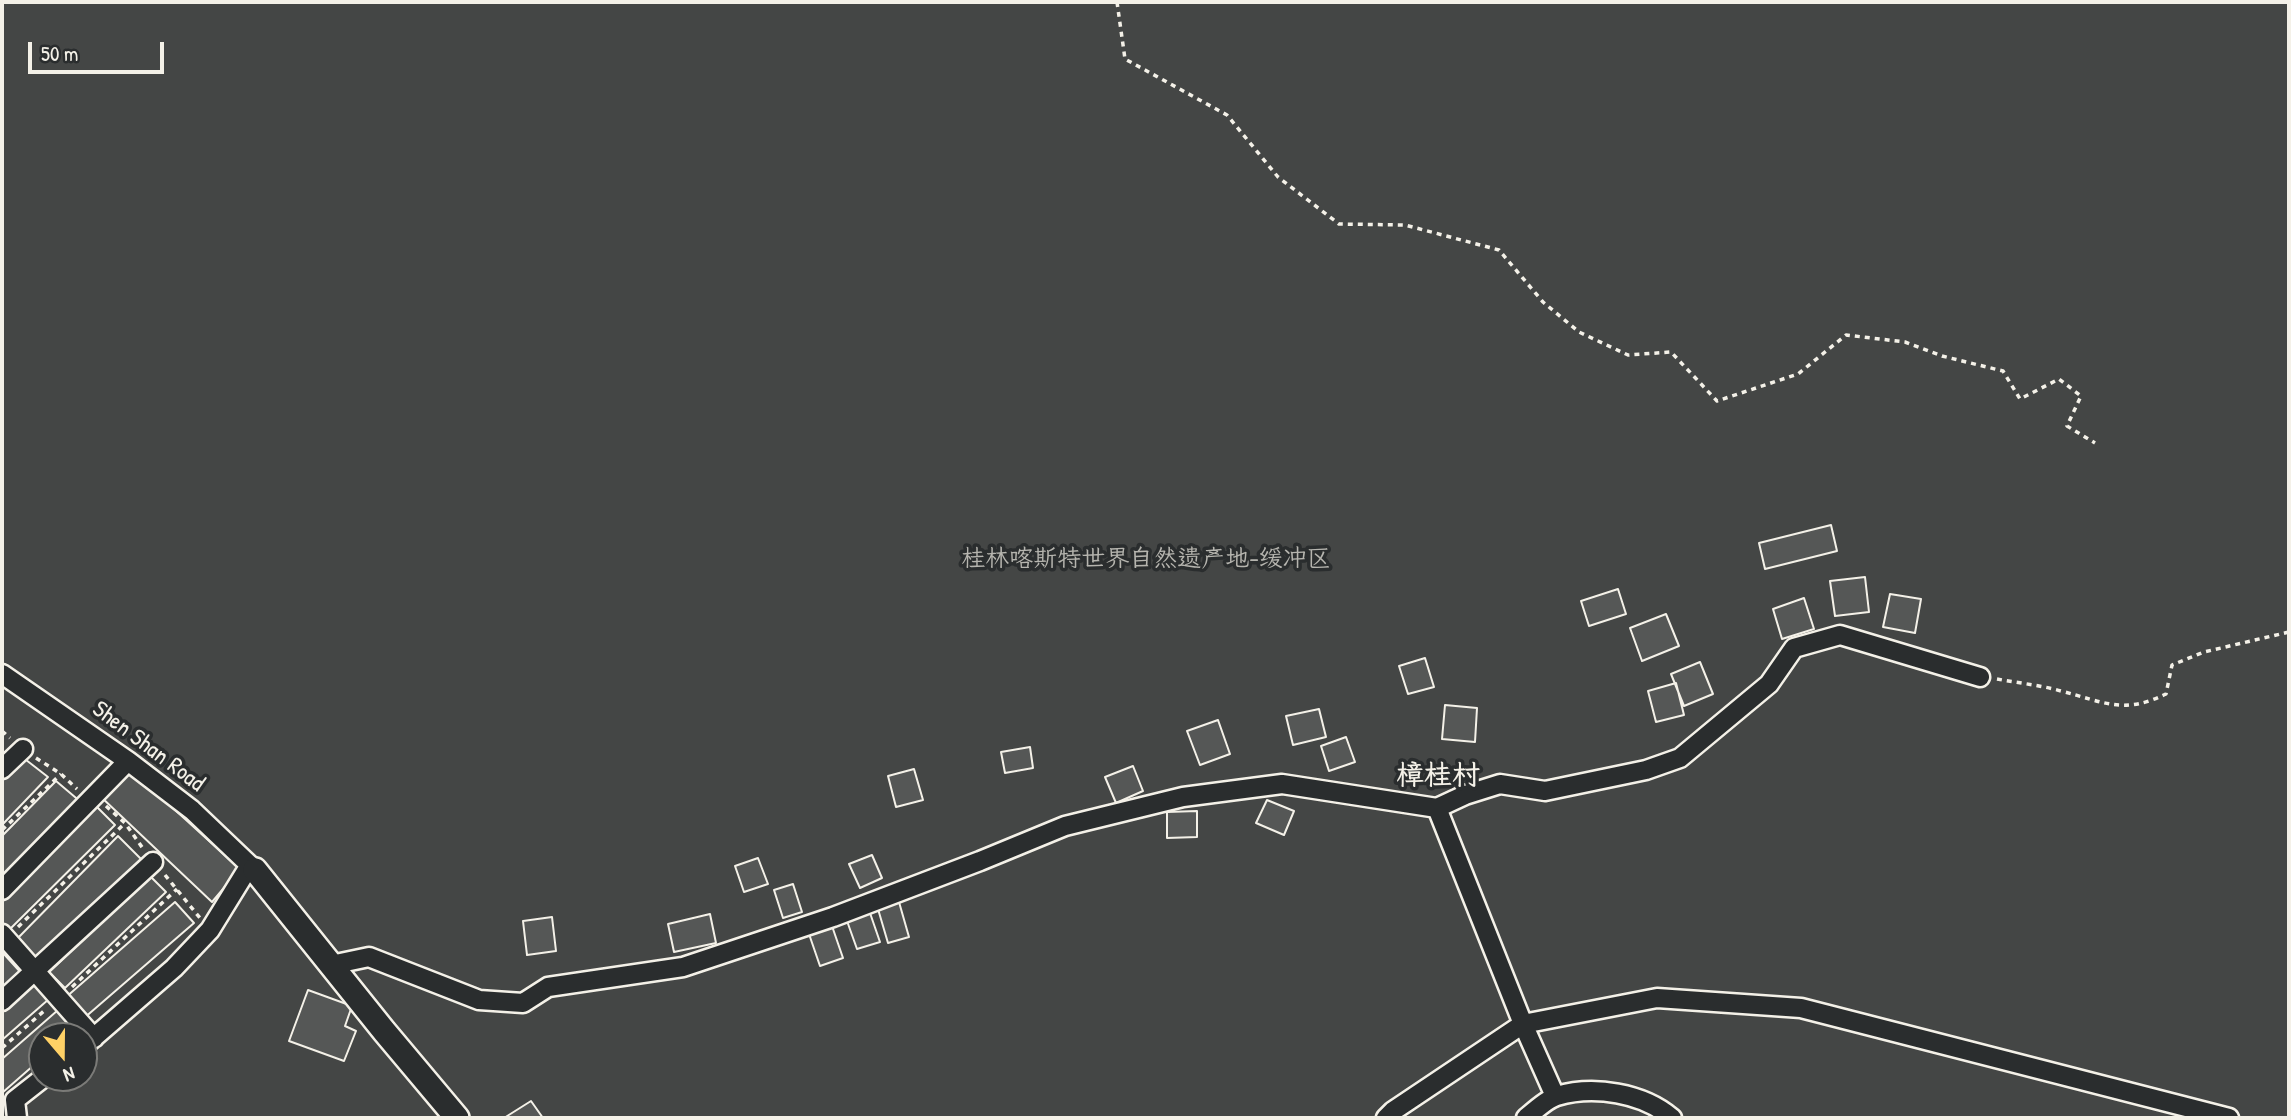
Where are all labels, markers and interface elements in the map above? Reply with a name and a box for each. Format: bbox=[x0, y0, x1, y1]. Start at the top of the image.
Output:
scale bar bbox=[32, 28, 168, 72]
text: 50 m bbox=[41, 39, 78, 68]
park label: 桂林喀斯特世界自然遗产地-缓冲区 bbox=[961, 546, 1331, 574]
street label: Shen Shan Road bbox=[86, 695, 210, 799]
district label: 樟桂村 bbox=[1396, 760, 1480, 794]
north arrow bbox=[28, 1022, 98, 1092]
text: N bbox=[60, 1061, 79, 1089]

